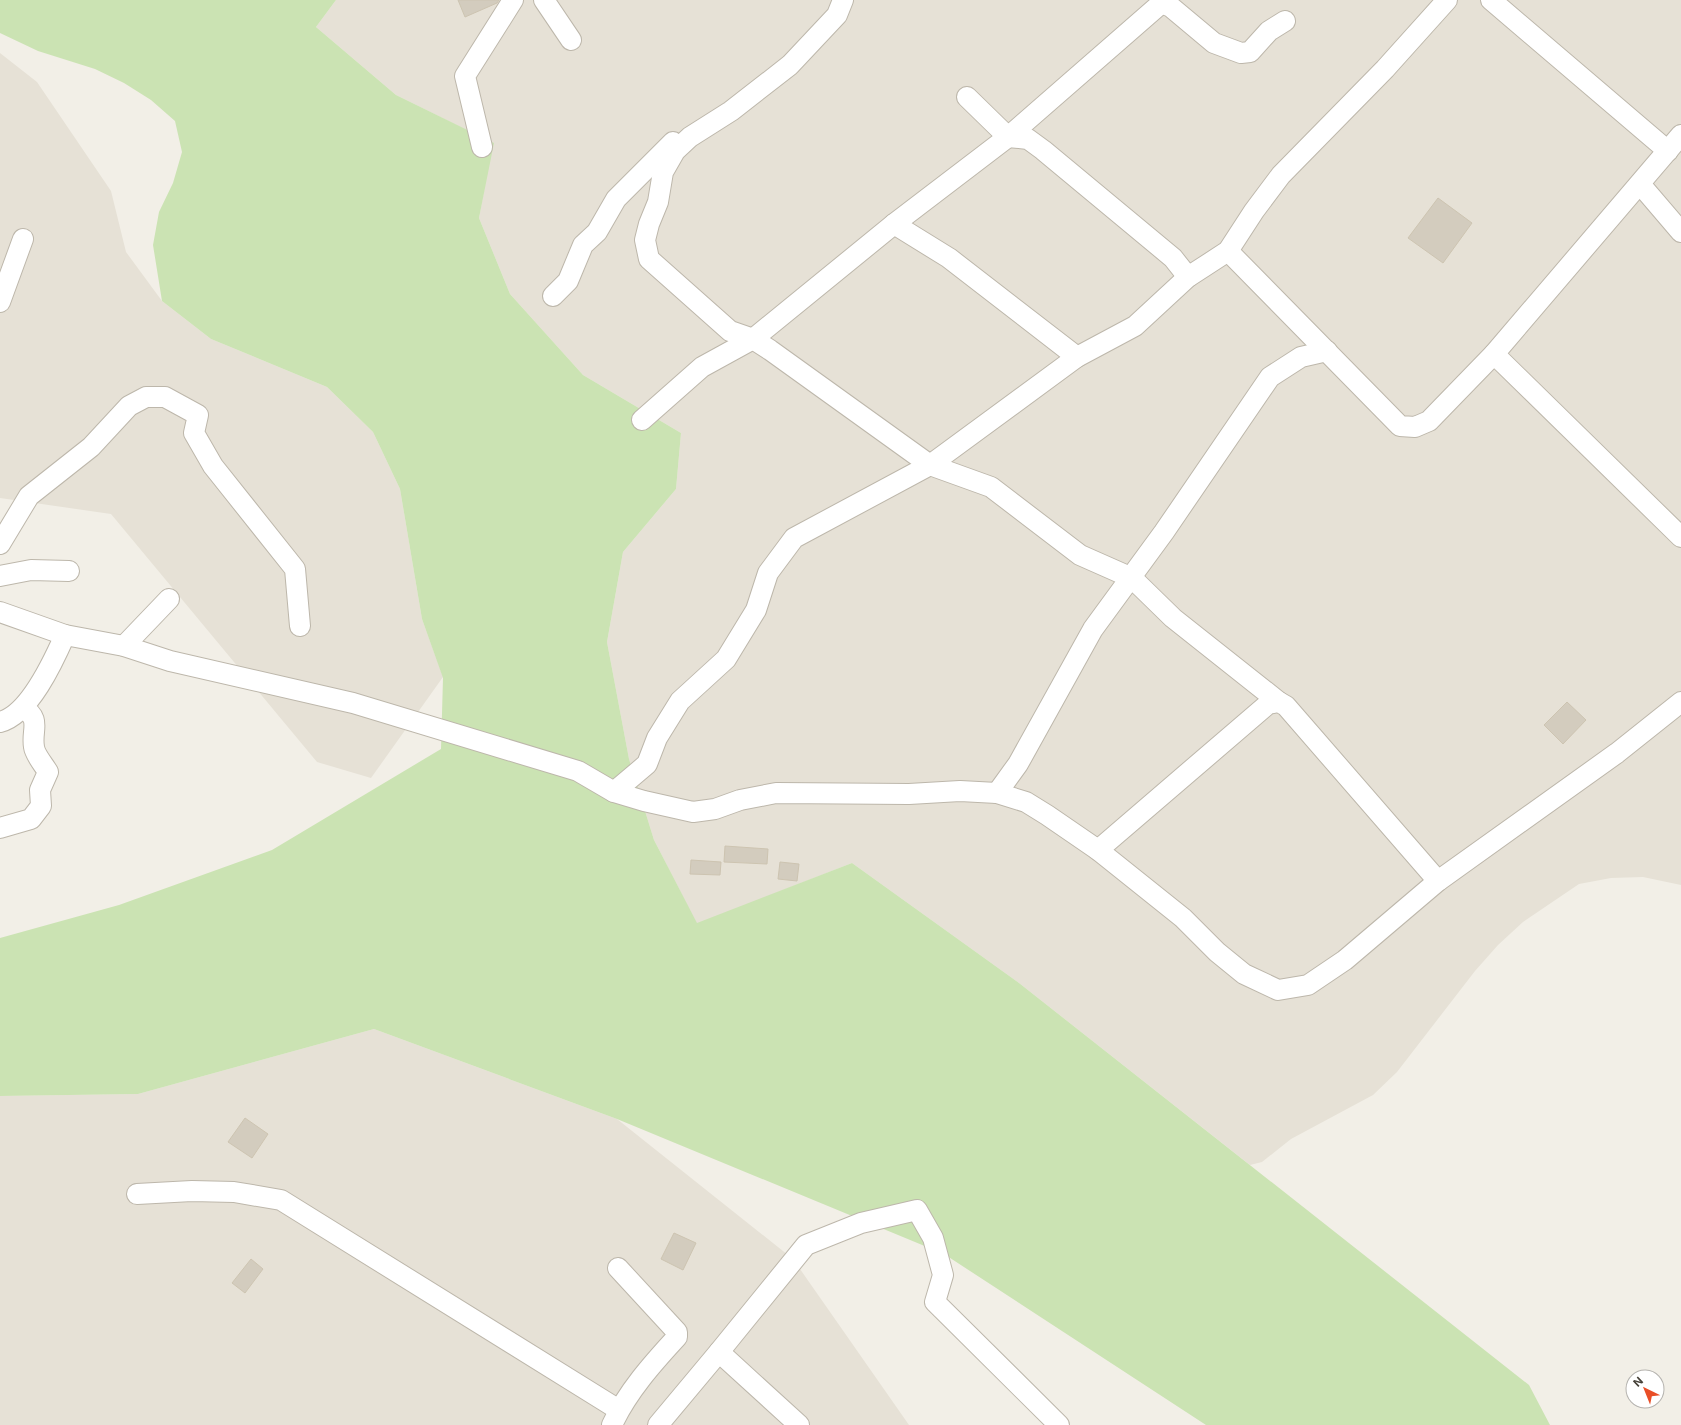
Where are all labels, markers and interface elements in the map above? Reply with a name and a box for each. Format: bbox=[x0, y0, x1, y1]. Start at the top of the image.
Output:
north arrow bbox=[1625, 1369, 1665, 1409]
text: N bbox=[1630, 1374, 1646, 1390]

